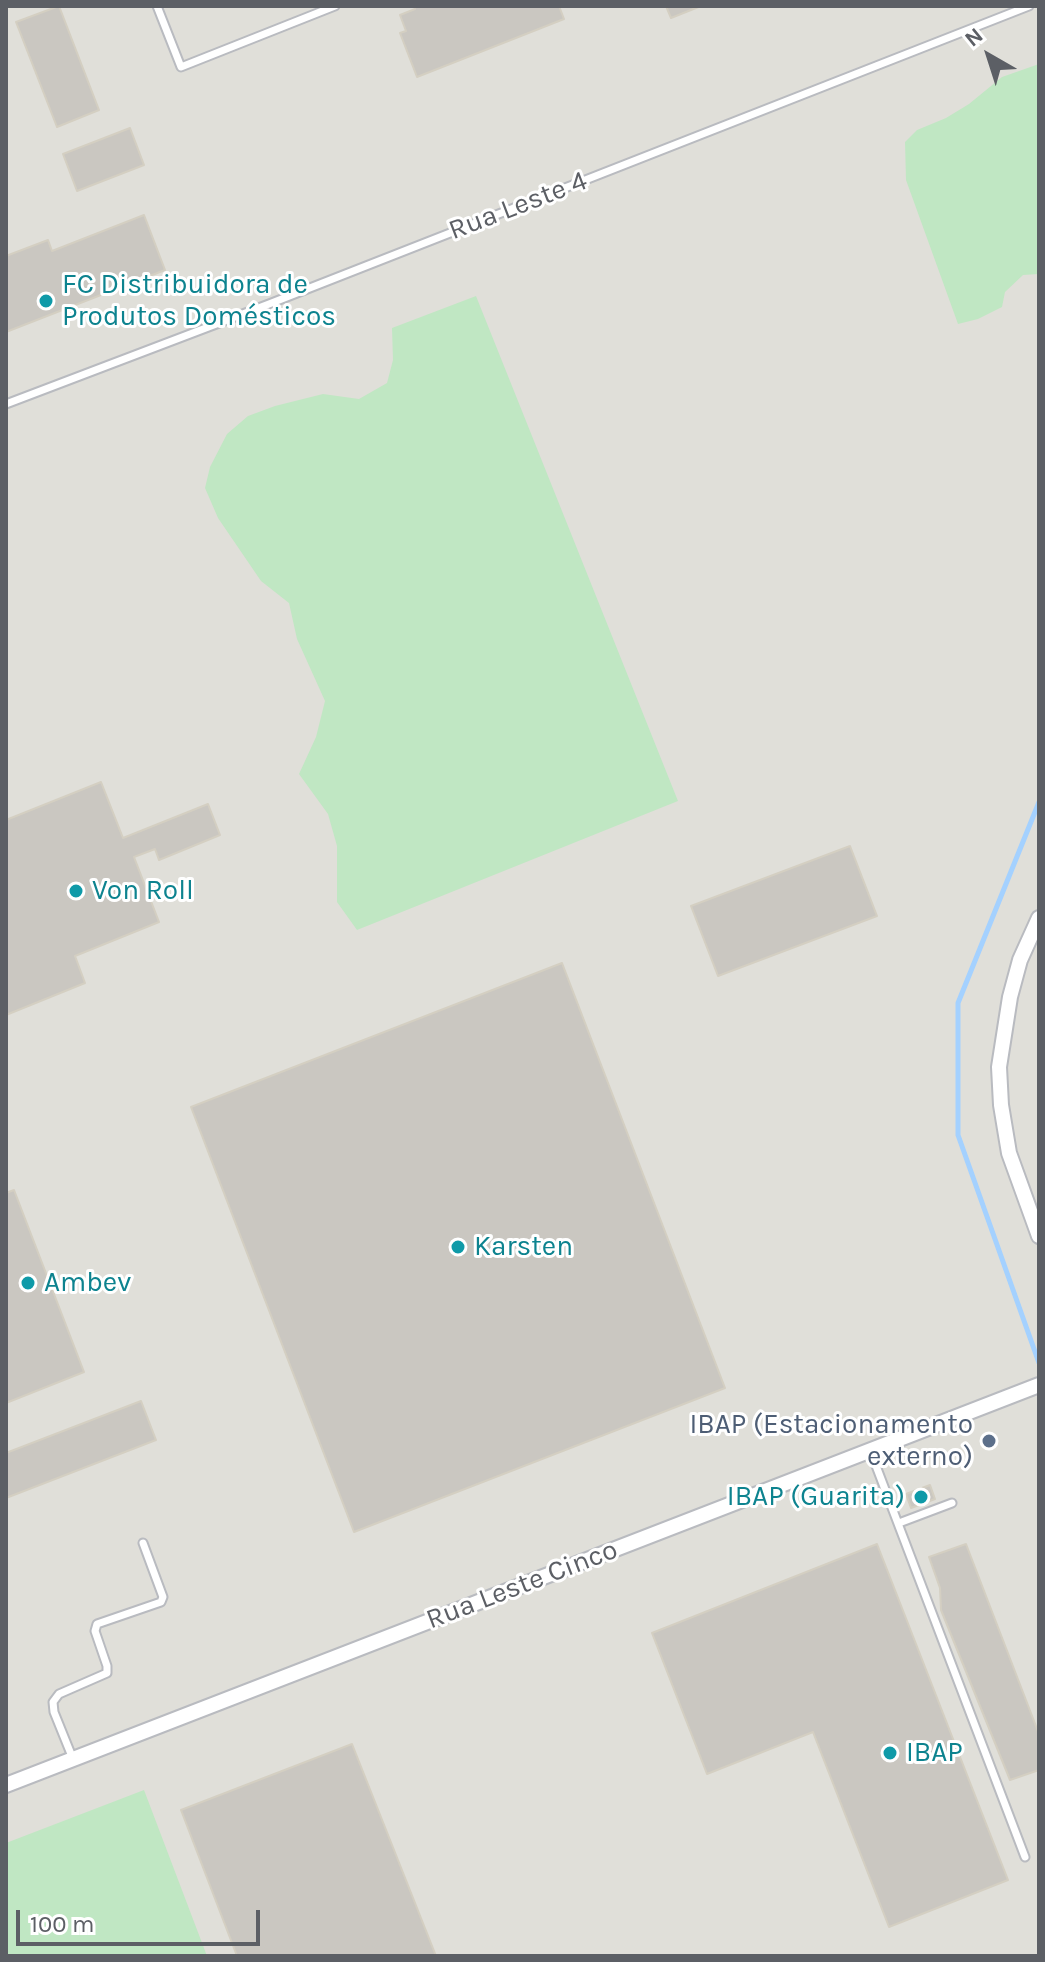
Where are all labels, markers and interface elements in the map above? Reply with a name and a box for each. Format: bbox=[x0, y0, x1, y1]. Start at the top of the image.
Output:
north arrow bbox=[949, 16, 1029, 96]
text: N bbox=[960, 22, 988, 52]
street label: Rua Leste 4 bbox=[444, 164, 592, 248]
place label: FC Distribuidora de Produtos Domésticos bbox=[62, 268, 336, 334]
marker: FC Distribuidora de Produtos Domésticos bbox=[37, 292, 55, 310]
place label: Von Roll bbox=[92, 874, 194, 908]
marker: Von Roll bbox=[67, 882, 85, 900]
place label: Karsten bbox=[474, 1230, 573, 1264]
marker: Karsten bbox=[449, 1238, 467, 1256]
place label: Ambev bbox=[44, 1266, 131, 1300]
marker: Ambev bbox=[19, 1274, 37, 1292]
place label: IBAP (Estacionamento externo) bbox=[689, 1408, 973, 1474]
marker: IBAP (Estacionamento externo) bbox=[980, 1432, 998, 1450]
place label: IBAP (Guarita) bbox=[727, 1480, 905, 1514]
marker: IBAP (Guarita) bbox=[912, 1488, 930, 1506]
street label: Rua Leste Cinco bbox=[422, 1533, 622, 1637]
place label: IBAP bbox=[906, 1736, 963, 1770]
marker: IBAP bbox=[881, 1744, 899, 1762]
scale bar bbox=[20, 1894, 264, 1944]
text: 100 m bbox=[30, 1910, 95, 1938]

